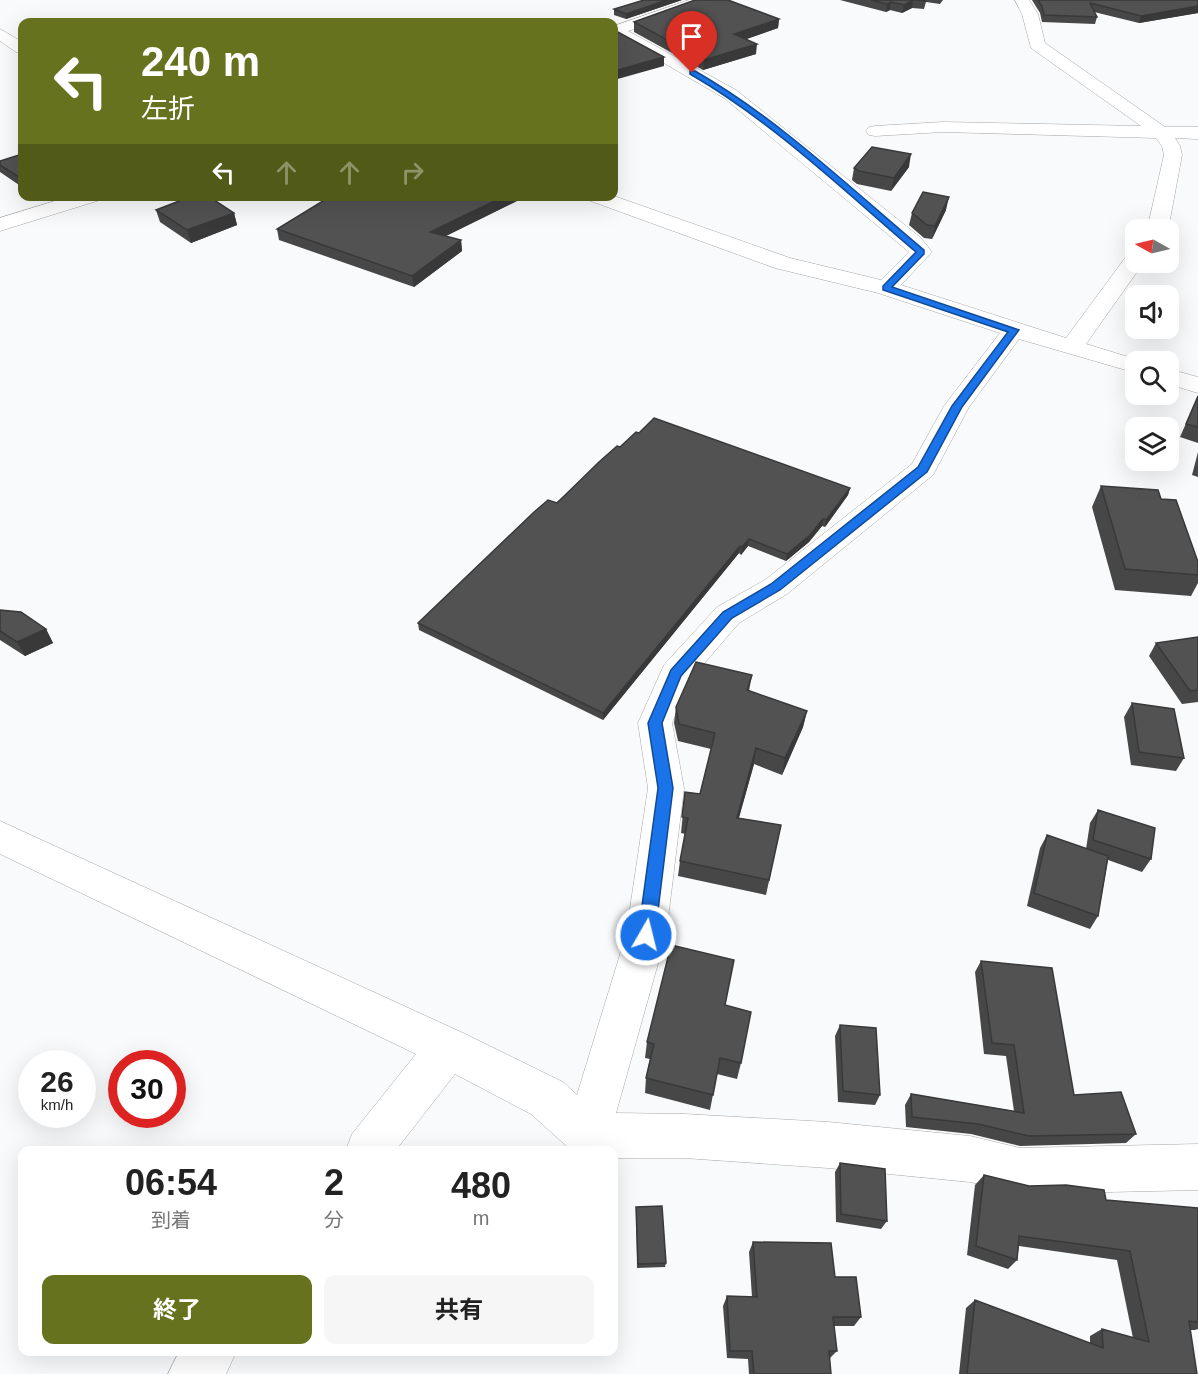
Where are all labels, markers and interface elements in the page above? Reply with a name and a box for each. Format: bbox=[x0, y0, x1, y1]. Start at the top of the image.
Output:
pin bbox=[666, 11, 717, 73]
icon: arrive bbox=[675, 20, 708, 53]
text: 240 m bbox=[141, 38, 260, 85]
icon: left bbox=[42, 42, 120, 120]
text: 左折 bbox=[141, 94, 195, 124]
icon: left bbox=[207, 156, 240, 189]
icon: ahead bbox=[270, 156, 303, 189]
icon: ahead bbox=[333, 156, 366, 189]
icon: right bbox=[396, 156, 429, 189]
north arrow bbox=[1125, 219, 1179, 273]
map controls bbox=[1125, 219, 1179, 471]
button: sound bbox=[1125, 285, 1179, 339]
button: search bbox=[1125, 351, 1179, 405]
button: layers bbox=[1125, 417, 1179, 471]
position arrow bbox=[614, 903, 678, 967]
speed limit sign: 30 bbox=[108, 1050, 186, 1128]
text: 26 bbox=[40, 1065, 74, 1098]
text: km/h bbox=[41, 1096, 73, 1113]
text: 06:54 bbox=[125, 1162, 217, 1203]
text: 2 bbox=[324, 1162, 344, 1203]
text: 480 bbox=[451, 1165, 511, 1206]
text: m bbox=[473, 1207, 489, 1229]
text: 到着 bbox=[151, 1209, 191, 1231]
text: 分 bbox=[324, 1209, 344, 1231]
button: 終了 bbox=[42, 1275, 312, 1344]
button: 共有 bbox=[324, 1275, 594, 1344]

